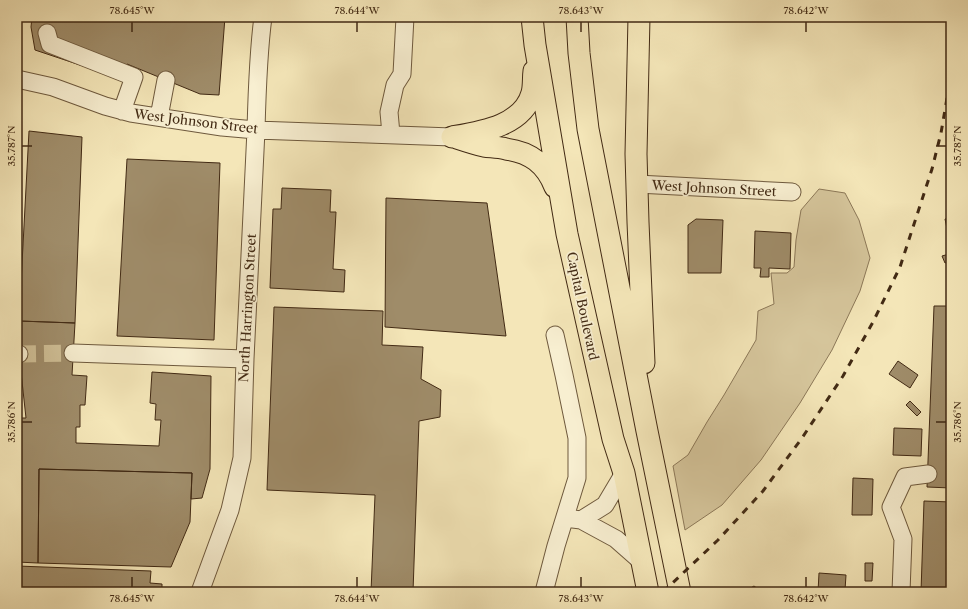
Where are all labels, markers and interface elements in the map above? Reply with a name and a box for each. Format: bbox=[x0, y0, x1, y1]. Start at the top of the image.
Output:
text: 78.645°W bbox=[110, 4, 155, 17]
text: 78.644°W bbox=[334, 4, 381, 17]
text: 78.643°W bbox=[559, 4, 604, 17]
text: 78.642°W bbox=[783, 4, 830, 17]
street label: West Johnson Street bbox=[132, 105, 259, 137]
text: 35.787°N bbox=[5, 126, 18, 166]
text: 35.787°N bbox=[951, 126, 964, 166]
street label: West Johnson Street bbox=[650, 177, 777, 199]
street label: North Harrington Street bbox=[235, 233, 259, 383]
street label: Capital Boulevard bbox=[564, 250, 602, 362]
text: 35.786°N bbox=[5, 401, 18, 443]
text: 35.786°N bbox=[951, 401, 964, 443]
text: 78.645°W bbox=[110, 592, 155, 605]
text: 78.644°W bbox=[334, 592, 381, 605]
text: 78.643°W bbox=[559, 592, 604, 605]
text: 78.642°W bbox=[783, 592, 830, 605]

